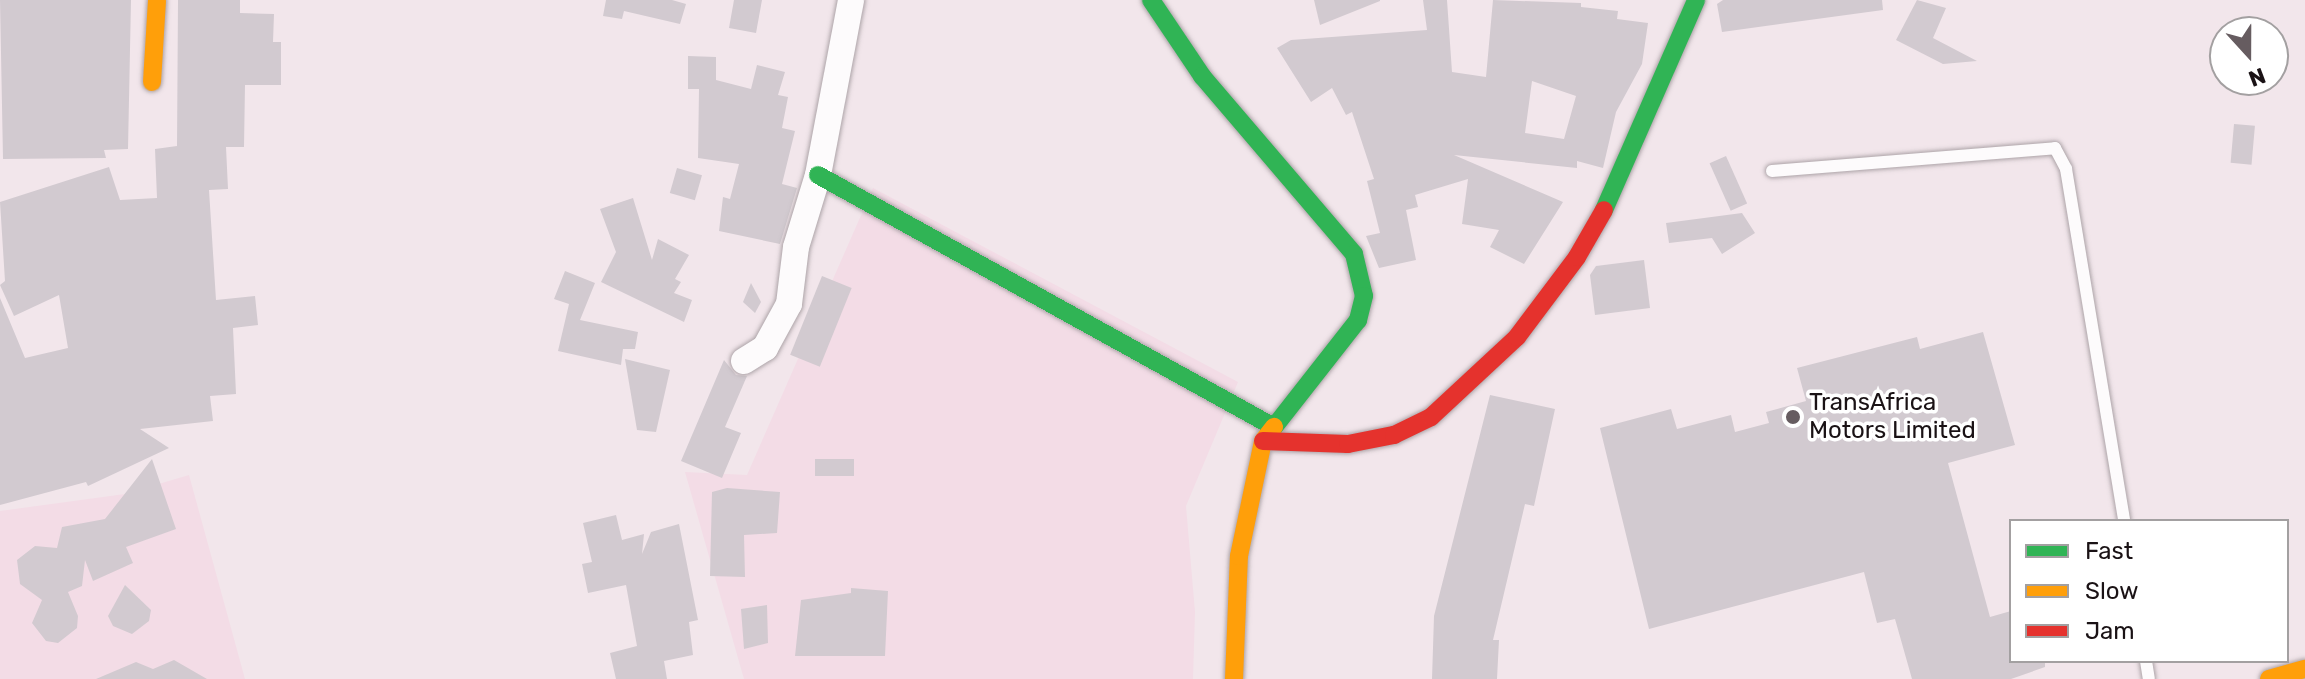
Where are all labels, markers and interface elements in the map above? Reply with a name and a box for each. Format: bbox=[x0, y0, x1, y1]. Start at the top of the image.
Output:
north arrow bbox=[2209, 16, 2289, 96]
text: N bbox=[2245, 62, 2269, 92]
place label: TransAfrica Motors Limited bbox=[1809, 389, 1976, 445]
marker: TransAfrica Motors Limited bbox=[1784, 408, 1802, 426]
legend bbox=[2009, 519, 2289, 663]
text: Fast bbox=[2085, 537, 2133, 565]
text: Slow bbox=[2085, 577, 2138, 605]
text: Jam bbox=[2085, 617, 2135, 645]

